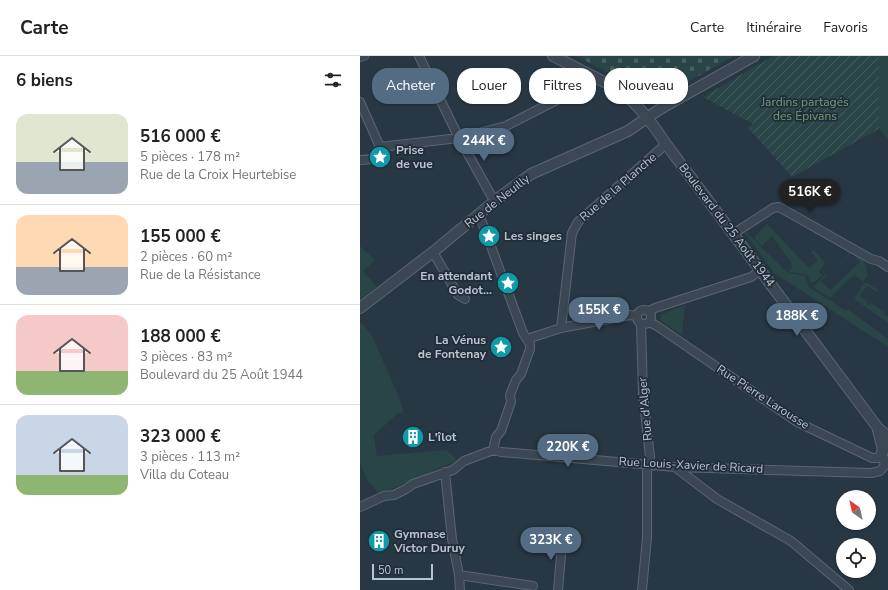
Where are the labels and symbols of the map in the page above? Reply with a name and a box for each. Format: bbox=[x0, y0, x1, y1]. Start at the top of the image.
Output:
park label: Jardins partagés des Épivans bbox=[760, 94, 849, 124]
pin: 244K € bbox=[451, 128, 517, 162]
place label: Prise de vue bbox=[396, 142, 433, 172]
place icon: Prise de vue bbox=[367, 144, 393, 170]
street label: Rue de la Planche bbox=[576, 149, 660, 225]
street label: Boulevard du 25 Août 1944 bbox=[675, 160, 779, 290]
street label: Rue de Neuilly bbox=[461, 170, 534, 232]
pin: 516K € bbox=[777, 179, 843, 213]
place icon: Les singes bbox=[476, 223, 502, 249]
place label: Les singes bbox=[504, 228, 562, 244]
place label: En attendant Godot... bbox=[420, 268, 492, 298]
place icon: En attendant Godot... bbox=[495, 270, 521, 296]
pin: 155K € bbox=[566, 297, 632, 331]
pin: 188K € bbox=[764, 303, 830, 337]
place label: La Vénus de Fontenay bbox=[418, 332, 487, 362]
place icon: La Vénus de Fontenay bbox=[488, 334, 514, 360]
street label: Rue Pierre Larousse bbox=[714, 361, 812, 433]
street label: Rue d'Alger bbox=[634, 376, 656, 441]
building icon: L'îlot bbox=[400, 424, 426, 450]
place label: L'îlot bbox=[428, 429, 457, 445]
pin: 220K € bbox=[535, 434, 601, 468]
street label: Rue Louis-Xavier de Ricard bbox=[618, 453, 764, 477]
north arrow bbox=[836, 490, 876, 530]
place label: Gymnase Victor Duruy bbox=[393, 526, 465, 556]
pin: 323K € bbox=[518, 527, 584, 561]
building icon: Gymnase Victor Duruy bbox=[366, 528, 392, 554]
scale bar bbox=[372, 562, 433, 581]

